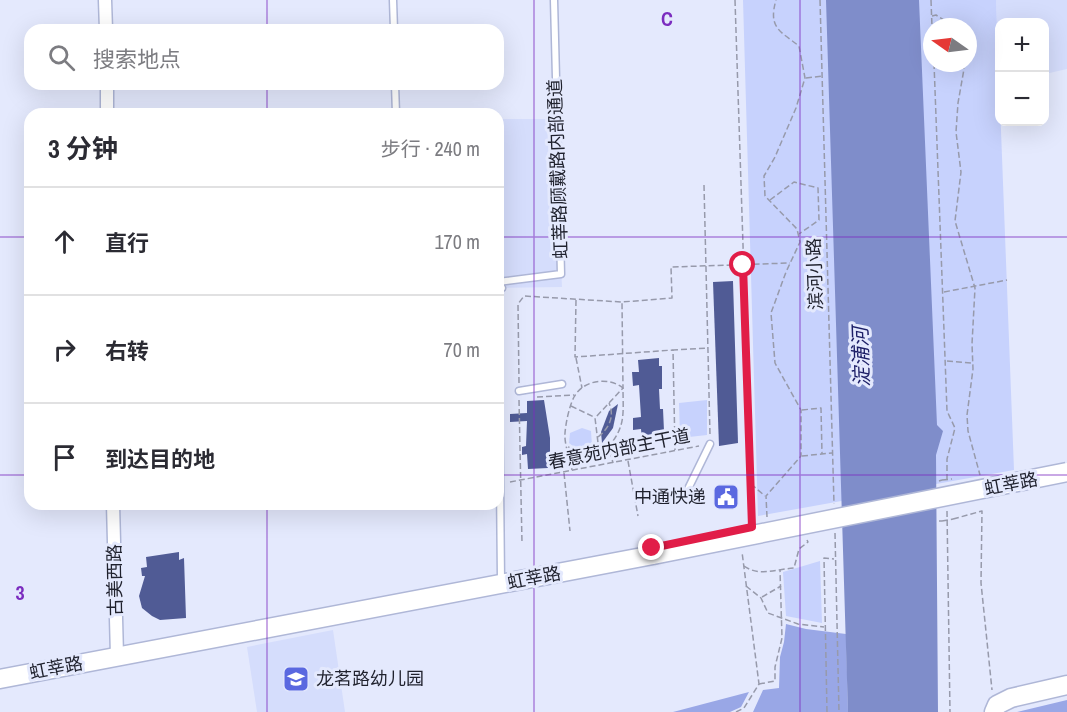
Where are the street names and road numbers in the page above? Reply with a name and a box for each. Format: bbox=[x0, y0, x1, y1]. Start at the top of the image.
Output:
street label: 虹莘路顾戴路内部通道 bbox=[542, 79, 573, 259]
street label: 滨河小路 bbox=[801, 238, 828, 310]
street label: 春意苑内部主干道 bbox=[546, 423, 692, 475]
street label: 虹莘路 bbox=[982, 466, 1040, 501]
street label: 古美西路 bbox=[101, 544, 128, 616]
street label: 虹莘路 bbox=[505, 560, 563, 595]
street label: 虹莘路 bbox=[27, 650, 85, 685]

